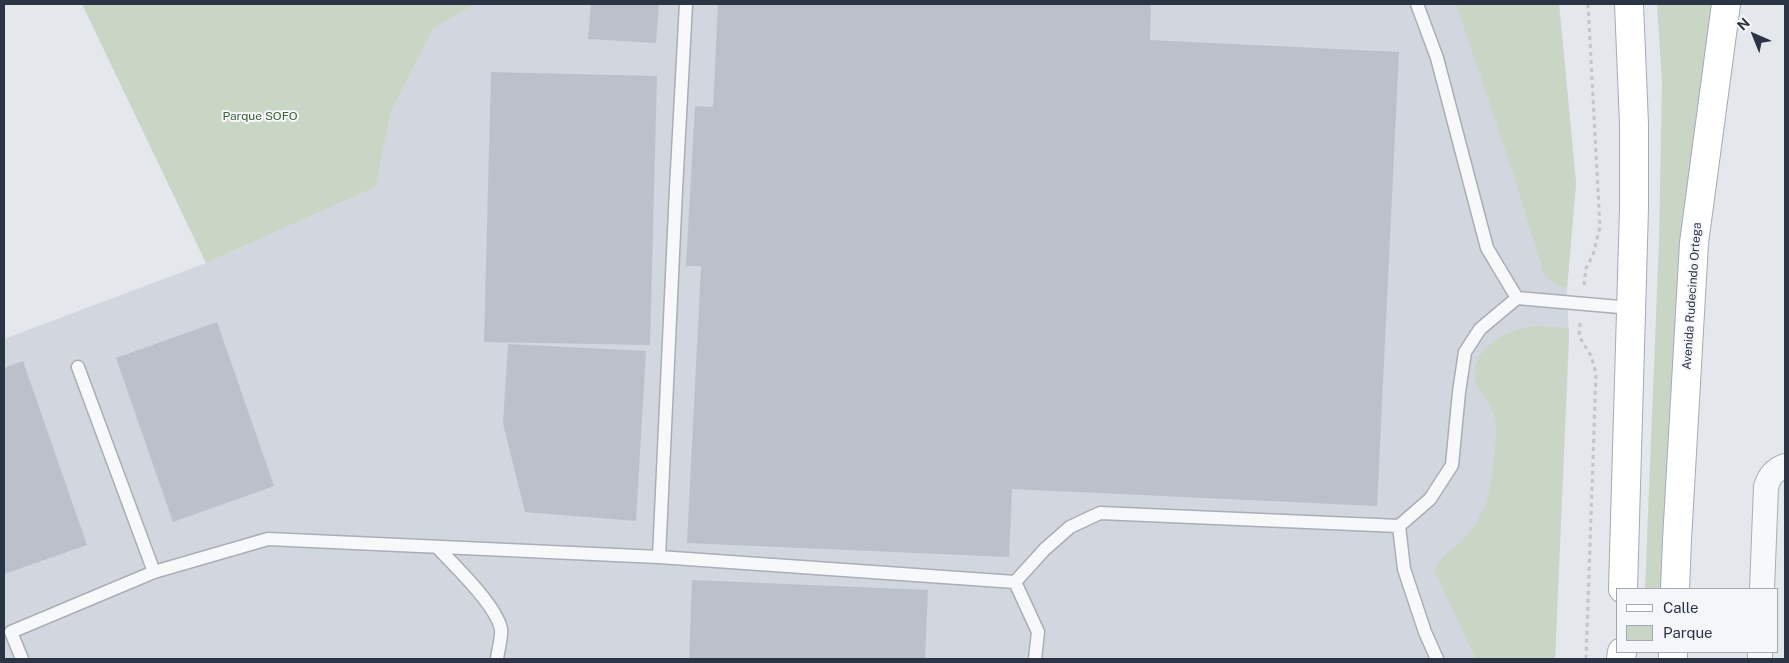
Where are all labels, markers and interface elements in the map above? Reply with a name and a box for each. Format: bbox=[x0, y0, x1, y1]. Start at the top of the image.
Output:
north arrow bbox=[1729, 10, 1779, 60]
text: N bbox=[1734, 15, 1753, 34]
park label: Parque SOFO bbox=[222, 109, 298, 123]
street label: Avenida Rudecindo Ortega bbox=[1680, 222, 1704, 370]
legend bbox=[1616, 588, 1779, 653]
text: Calle bbox=[1663, 599, 1699, 616]
text: Parque bbox=[1663, 624, 1713, 641]

